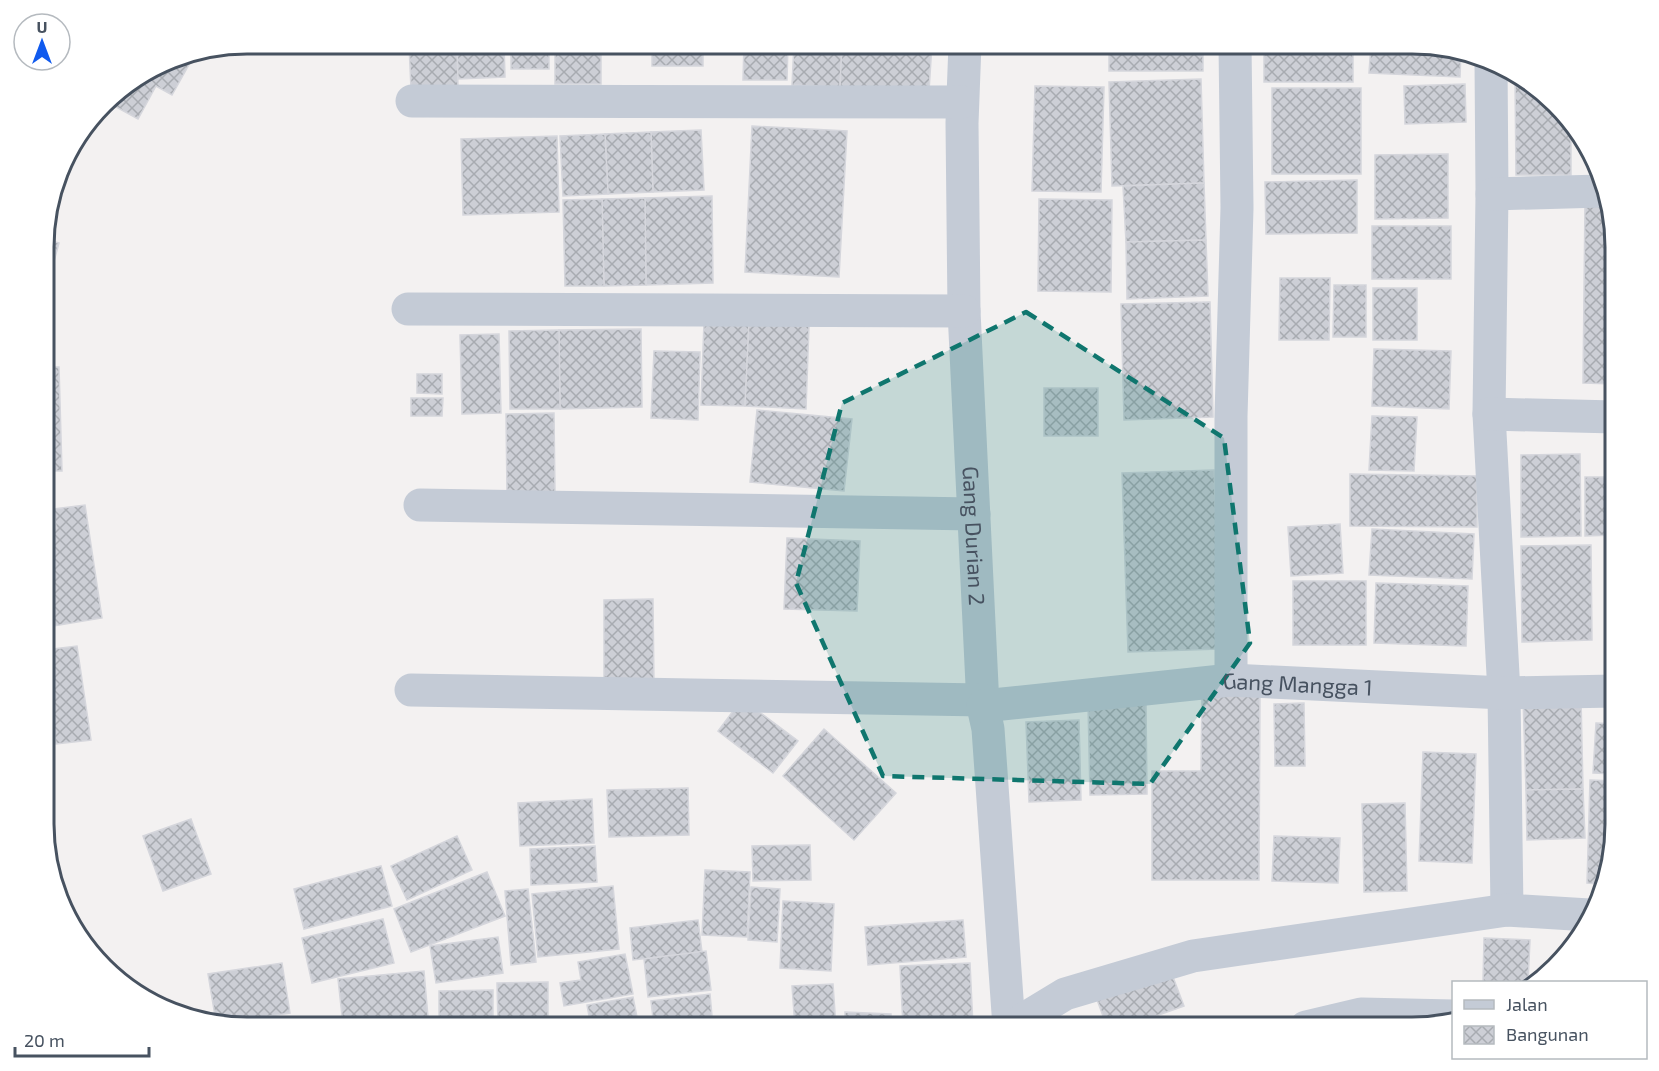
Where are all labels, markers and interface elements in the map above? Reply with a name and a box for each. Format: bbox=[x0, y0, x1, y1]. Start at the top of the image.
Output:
north arrow bbox=[12, 12, 72, 72]
text: U bbox=[37, 17, 47, 36]
street label: Gang Durian 2 bbox=[958, 465, 991, 606]
street label: Gang Mangga 1 bbox=[1221, 667, 1373, 700]
legend bbox=[1452, 981, 1647, 1059]
text: Jalan bbox=[1506, 993, 1548, 1015]
scale bar bbox=[15, 1020, 148, 1058]
text: Bangunan bbox=[1506, 1023, 1589, 1045]
text: 20 m bbox=[24, 1029, 65, 1051]

